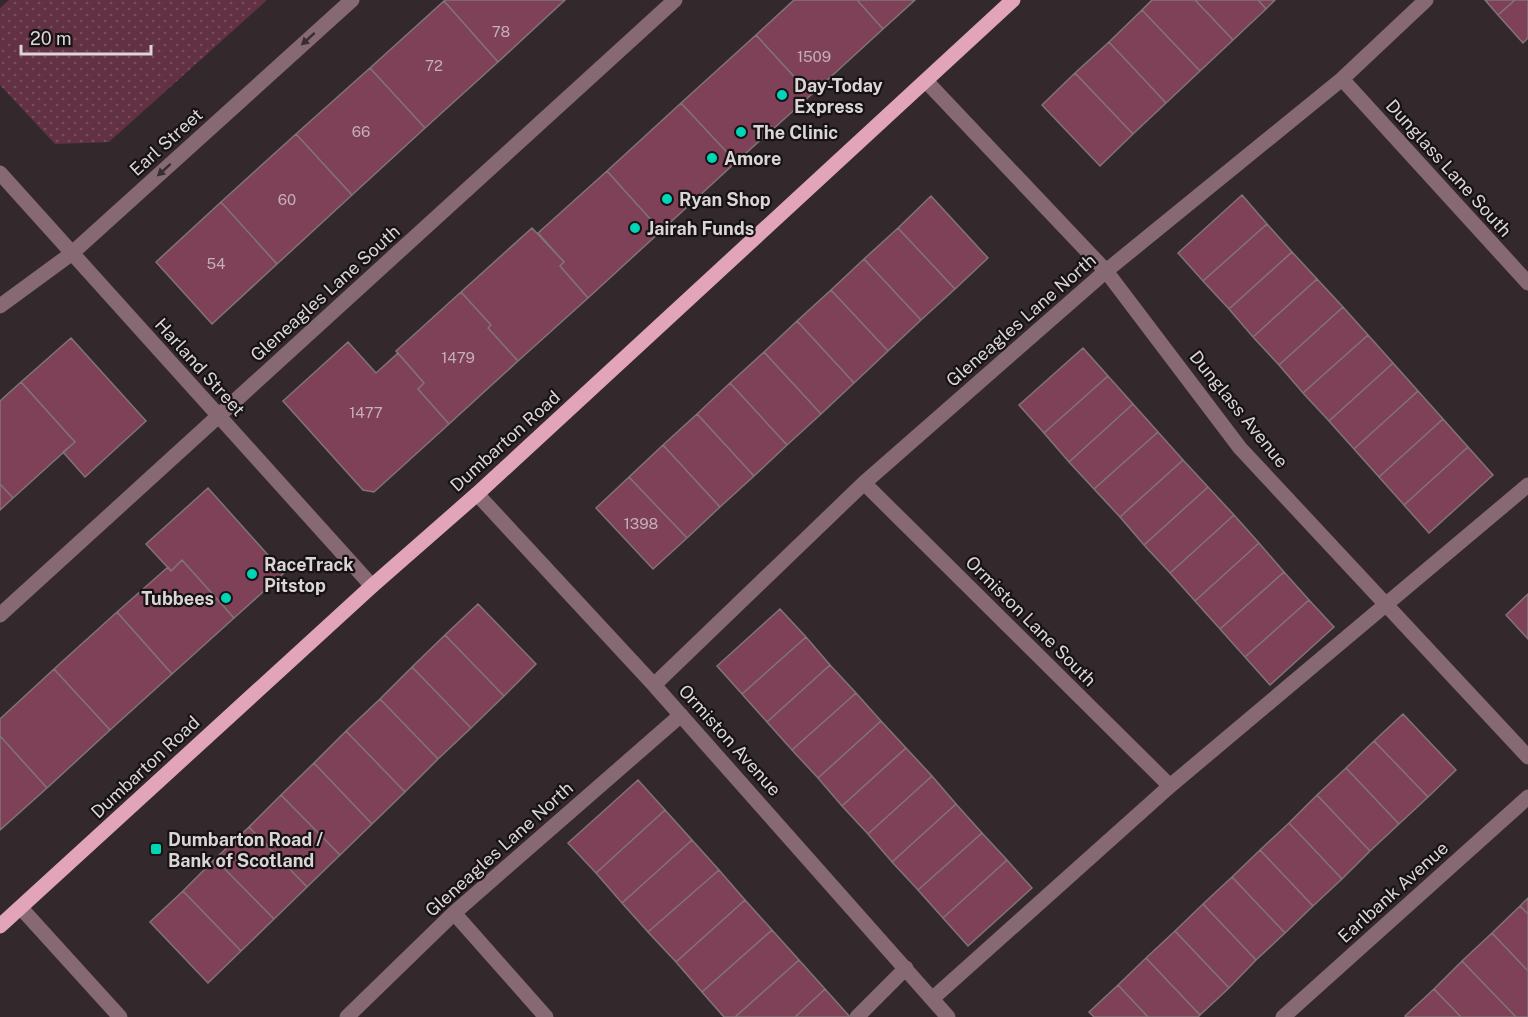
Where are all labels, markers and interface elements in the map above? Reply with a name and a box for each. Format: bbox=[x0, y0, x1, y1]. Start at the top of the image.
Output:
scale bar bbox=[21, 18, 152, 56]
house number: 78 bbox=[492, 23, 510, 40]
text: 20 m bbox=[30, 28, 72, 49]
one-way arrow bbox=[301, 32, 316, 46]
house number: 1509 bbox=[797, 48, 831, 65]
house number: 72 bbox=[425, 57, 443, 74]
place label: Day-Today Express bbox=[794, 75, 883, 117]
marker: Day-Today Express bbox=[775, 88, 789, 102]
street label: Dunglass Lane South bbox=[1382, 95, 1516, 241]
street label: Earl Street bbox=[125, 104, 207, 180]
place label: The Clinic bbox=[753, 122, 838, 143]
house number: 66 bbox=[352, 123, 370, 140]
marker: The Clinic bbox=[734, 125, 748, 139]
place label: Amore bbox=[724, 148, 781, 169]
marker: Amore bbox=[705, 151, 719, 165]
one-way arrow bbox=[157, 163, 172, 176]
place label: Ryan Shop bbox=[679, 189, 771, 210]
house number: 60 bbox=[278, 191, 296, 208]
marker: Ryan Shop bbox=[660, 192, 674, 206]
place label: Jairah Funds bbox=[647, 218, 754, 239]
street label: Gleneagles Lane South bbox=[246, 220, 404, 366]
marker: Jairah Funds bbox=[628, 221, 642, 235]
street label: Gleneagles Lane North bbox=[942, 249, 1100, 391]
house number: 54 bbox=[206, 255, 226, 272]
street label: Harland Street bbox=[151, 314, 249, 420]
street label: Dunglass Avenue bbox=[1185, 346, 1293, 472]
house number: 1479 bbox=[441, 349, 475, 366]
street label: Dumbarton Road bbox=[446, 386, 564, 496]
house number: 1477 bbox=[349, 404, 383, 421]
house number: 1398 bbox=[624, 515, 658, 532]
street label: Ormiston Lane South bbox=[961, 551, 1101, 691]
place label: RaceTrack Pitstop bbox=[264, 554, 354, 596]
marker: RaceTrack Pitstop bbox=[245, 567, 259, 581]
place label: Tubbees bbox=[141, 588, 214, 609]
marker: Tubbees bbox=[219, 591, 233, 605]
street label: Ormiston Avenue bbox=[674, 680, 786, 800]
street label: Dumbarton Road bbox=[87, 711, 203, 823]
street label: Gleneagles Lane North bbox=[421, 777, 577, 921]
place label: Dumbarton Road / Bank of Scotland bbox=[168, 829, 323, 871]
street label: Earlbank Avenue bbox=[1334, 837, 1452, 947]
marker: Dumbarton Road / Bank of Scotland bbox=[149, 842, 163, 856]

